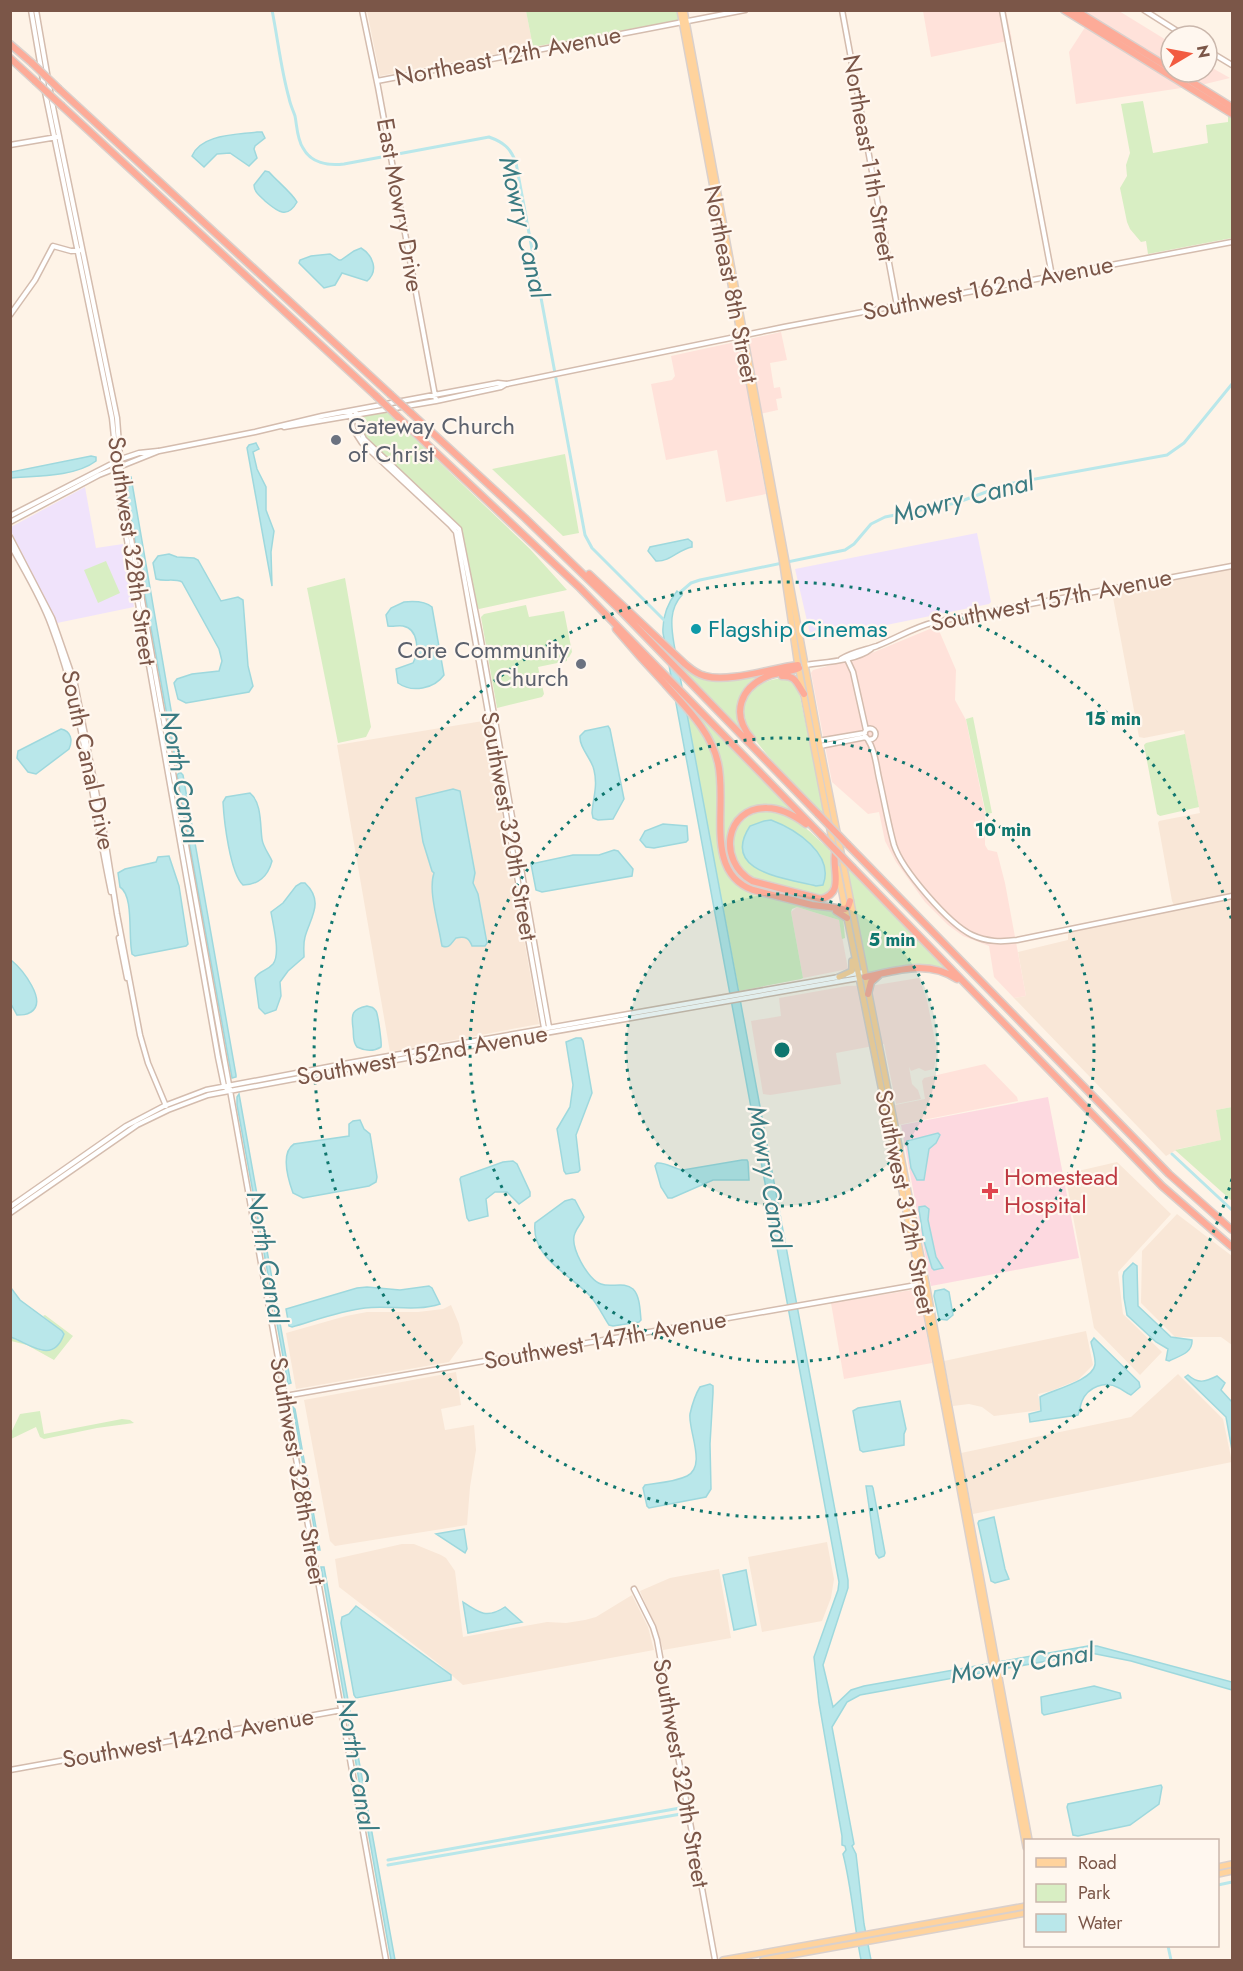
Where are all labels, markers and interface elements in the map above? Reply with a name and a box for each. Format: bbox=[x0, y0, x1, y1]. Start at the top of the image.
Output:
street label: Northeast 12th Avenue bbox=[392, 16, 624, 95]
north arrow bbox=[1159, 24, 1219, 84]
text: N bbox=[1191, 43, 1216, 60]
street label: Northeast 11th Street bbox=[834, 52, 905, 264]
street label: East Mowry Drive bbox=[368, 115, 433, 295]
water label: Mowry Canal bbox=[489, 152, 559, 303]
street label: Northeast 8th Street bbox=[695, 182, 768, 386]
street label: Southwest 162nd Avenue bbox=[860, 246, 1116, 329]
place label: Gateway Church of Christ bbox=[348, 408, 515, 471]
marker: Gateway Church of Christ bbox=[329, 433, 343, 447]
street label: Southwest 328th Street bbox=[99, 434, 166, 668]
water label: Mowry Canal bbox=[888, 462, 1039, 534]
street label: Southwest 157th Avenue bbox=[927, 559, 1175, 640]
place label: Flagship Cinemas bbox=[708, 611, 888, 646]
marker: Flagship Cinemas bbox=[689, 622, 703, 636]
place label: Core Community Church bbox=[397, 632, 569, 695]
marker: Core Community Church bbox=[574, 657, 588, 671]
street label: South Canal Drive bbox=[52, 667, 125, 853]
text: 15 min bbox=[1085, 706, 1141, 732]
water label: North Canal bbox=[151, 708, 212, 848]
street label: Southwest 320th Street bbox=[472, 709, 547, 943]
text: 10 min bbox=[975, 817, 1031, 843]
text: 5 min bbox=[868, 927, 916, 953]
street label: Southwest 152nd Avenue bbox=[294, 1015, 550, 1094]
centre of rings bbox=[772, 1040, 792, 1060]
street label: Southwest 312th Street bbox=[867, 1086, 945, 1318]
water label: Mowry Canal bbox=[738, 1103, 800, 1253]
place label: Homestead Hospital bbox=[1004, 1159, 1118, 1222]
marker: Homestead Hospital bbox=[981, 1182, 999, 1200]
water label: North Canal bbox=[237, 1188, 298, 1328]
street label: Southwest 147th Avenue bbox=[481, 1301, 729, 1378]
street label: Southwest 328th Street bbox=[261, 1354, 336, 1588]
water label: Mowry Canal bbox=[948, 1633, 1097, 1693]
street label: Southwest 320th Street bbox=[644, 1656, 719, 1890]
water label: North Canal bbox=[327, 1695, 388, 1835]
street label: Southwest 142nd Avenue bbox=[59, 1698, 316, 1777]
legend bbox=[1024, 1839, 1219, 1947]
text: Road bbox=[1078, 1850, 1117, 1876]
text: Park bbox=[1078, 1880, 1110, 1906]
text: Water bbox=[1078, 1910, 1123, 1936]

